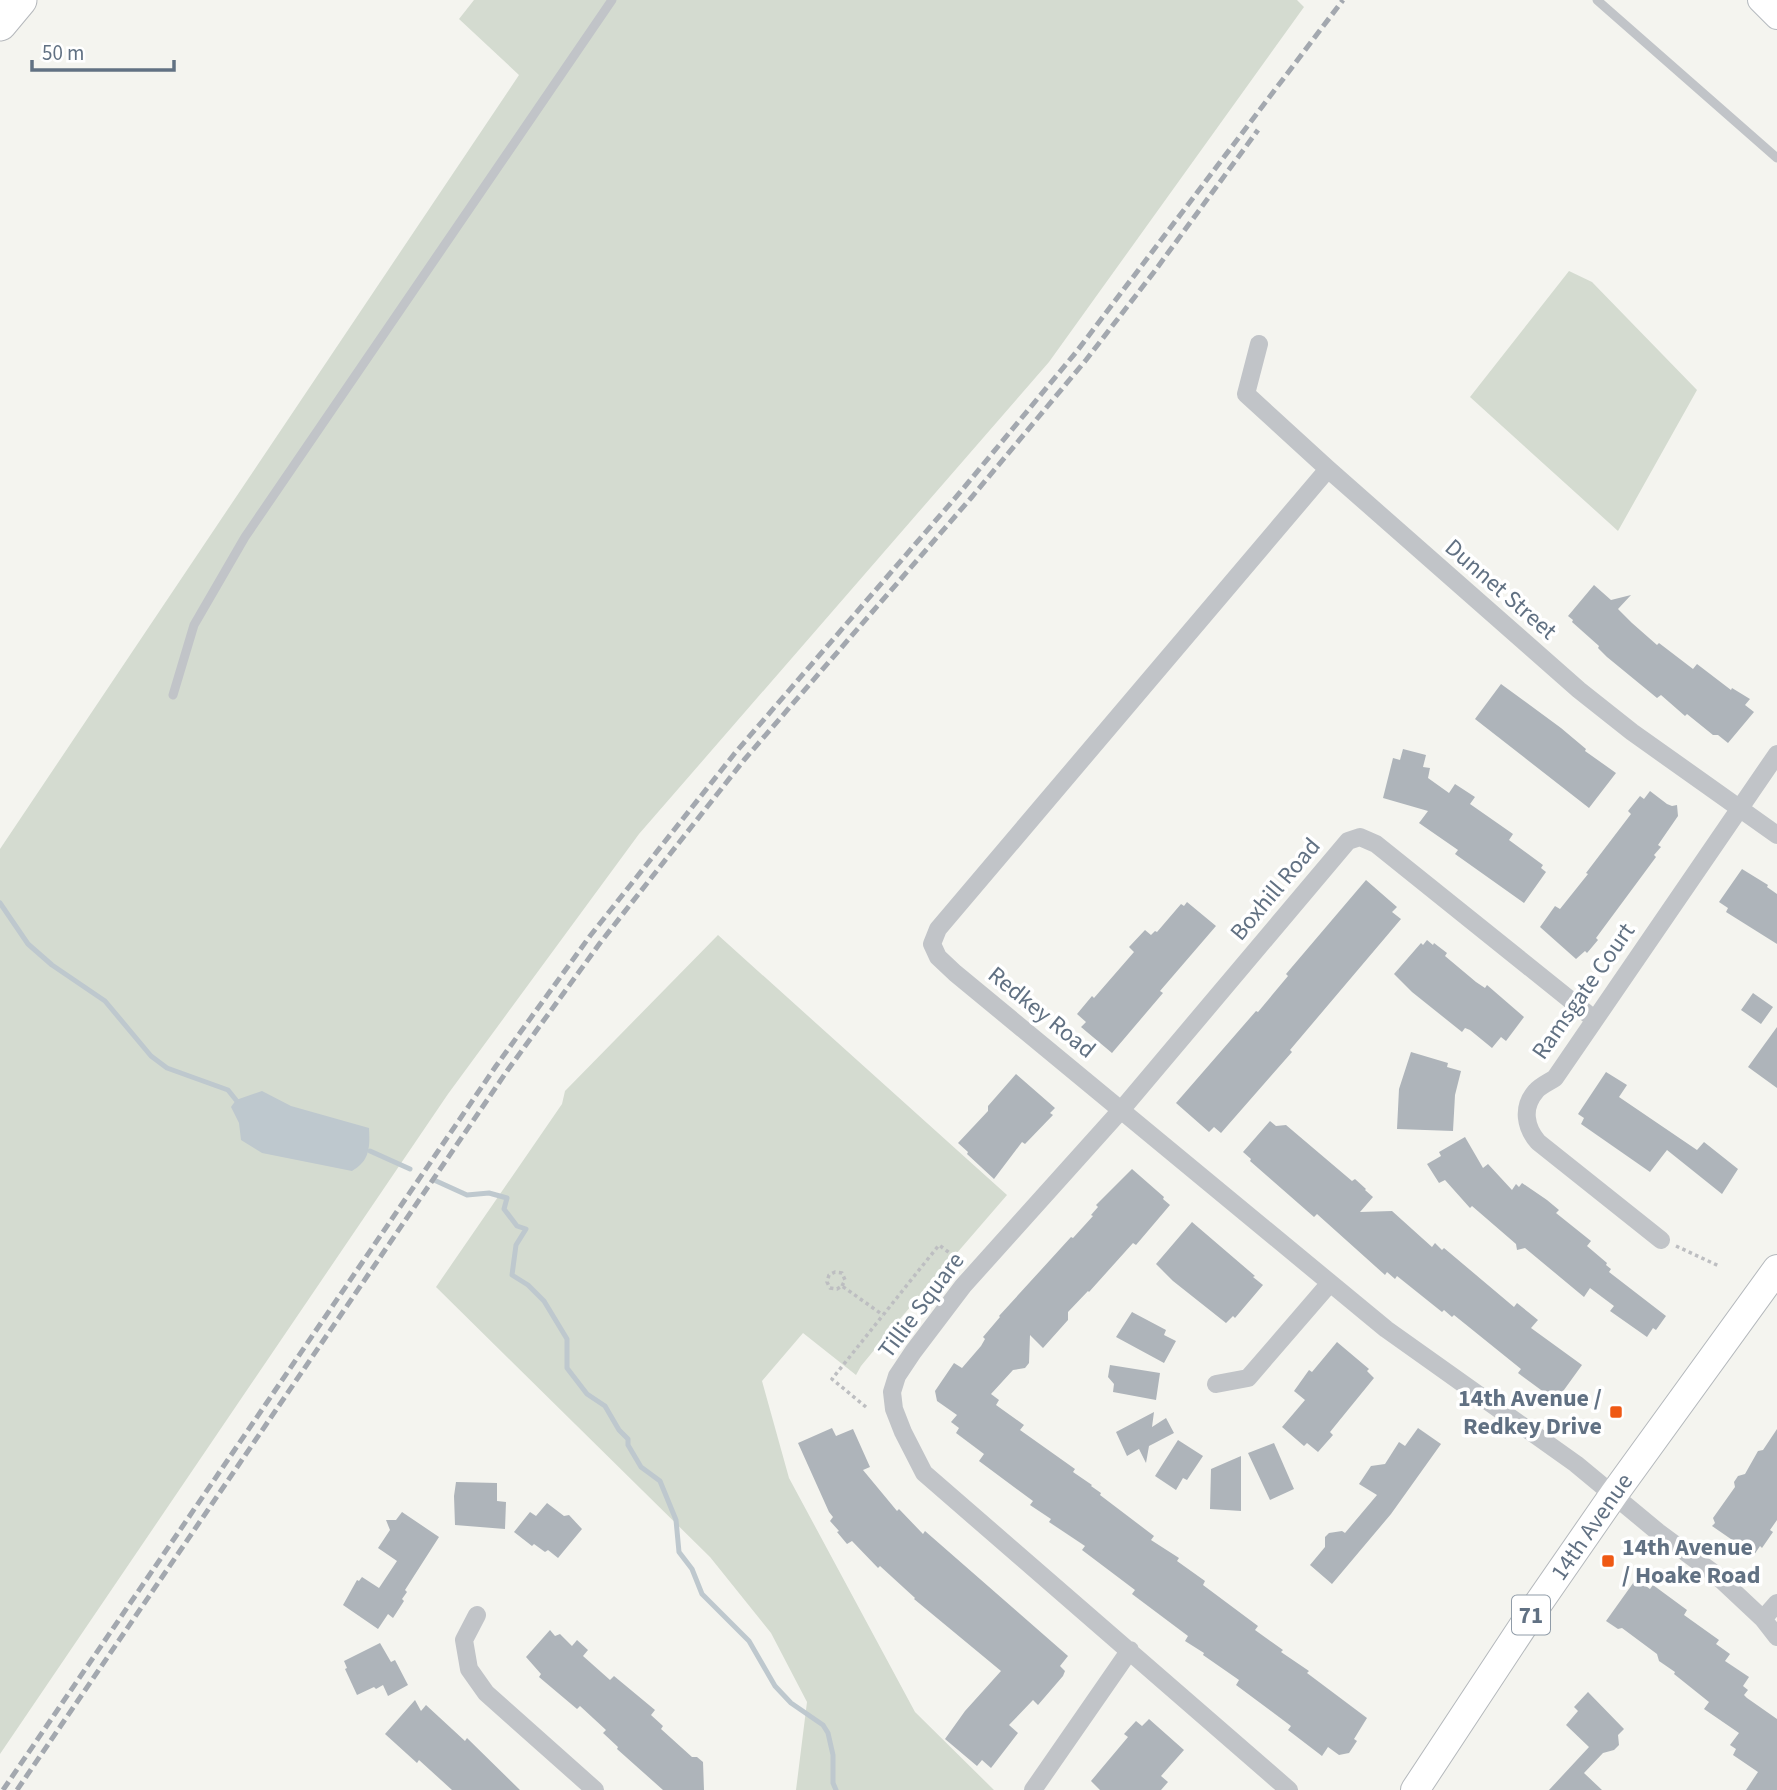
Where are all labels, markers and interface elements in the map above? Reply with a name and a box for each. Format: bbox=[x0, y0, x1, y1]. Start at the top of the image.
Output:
scale bar bbox=[32, 28, 173, 72]
text: 50 m bbox=[42, 38, 84, 68]
street label: Dunnet Street bbox=[1437, 531, 1565, 648]
street label: Boxhill Road bbox=[1222, 830, 1329, 948]
street label: Ramsgate Court bbox=[1523, 916, 1644, 1067]
street label: Redkey Road bbox=[980, 958, 1103, 1067]
street label: Tillie Square bbox=[870, 1245, 973, 1366]
place label: 14th Avenue / Redkey Drive bbox=[1458, 1381, 1602, 1444]
marker: 14th Avenue / Redkey Drive bbox=[1608, 1404, 1624, 1420]
street label: 14th Avenue bbox=[1542, 1466, 1642, 1588]
place label: 14th Avenue / Hoake Road bbox=[1622, 1530, 1760, 1593]
marker: 14th Avenue / Hoake Road bbox=[1600, 1553, 1616, 1569]
road number: 71 bbox=[1512, 1596, 1550, 1634]

